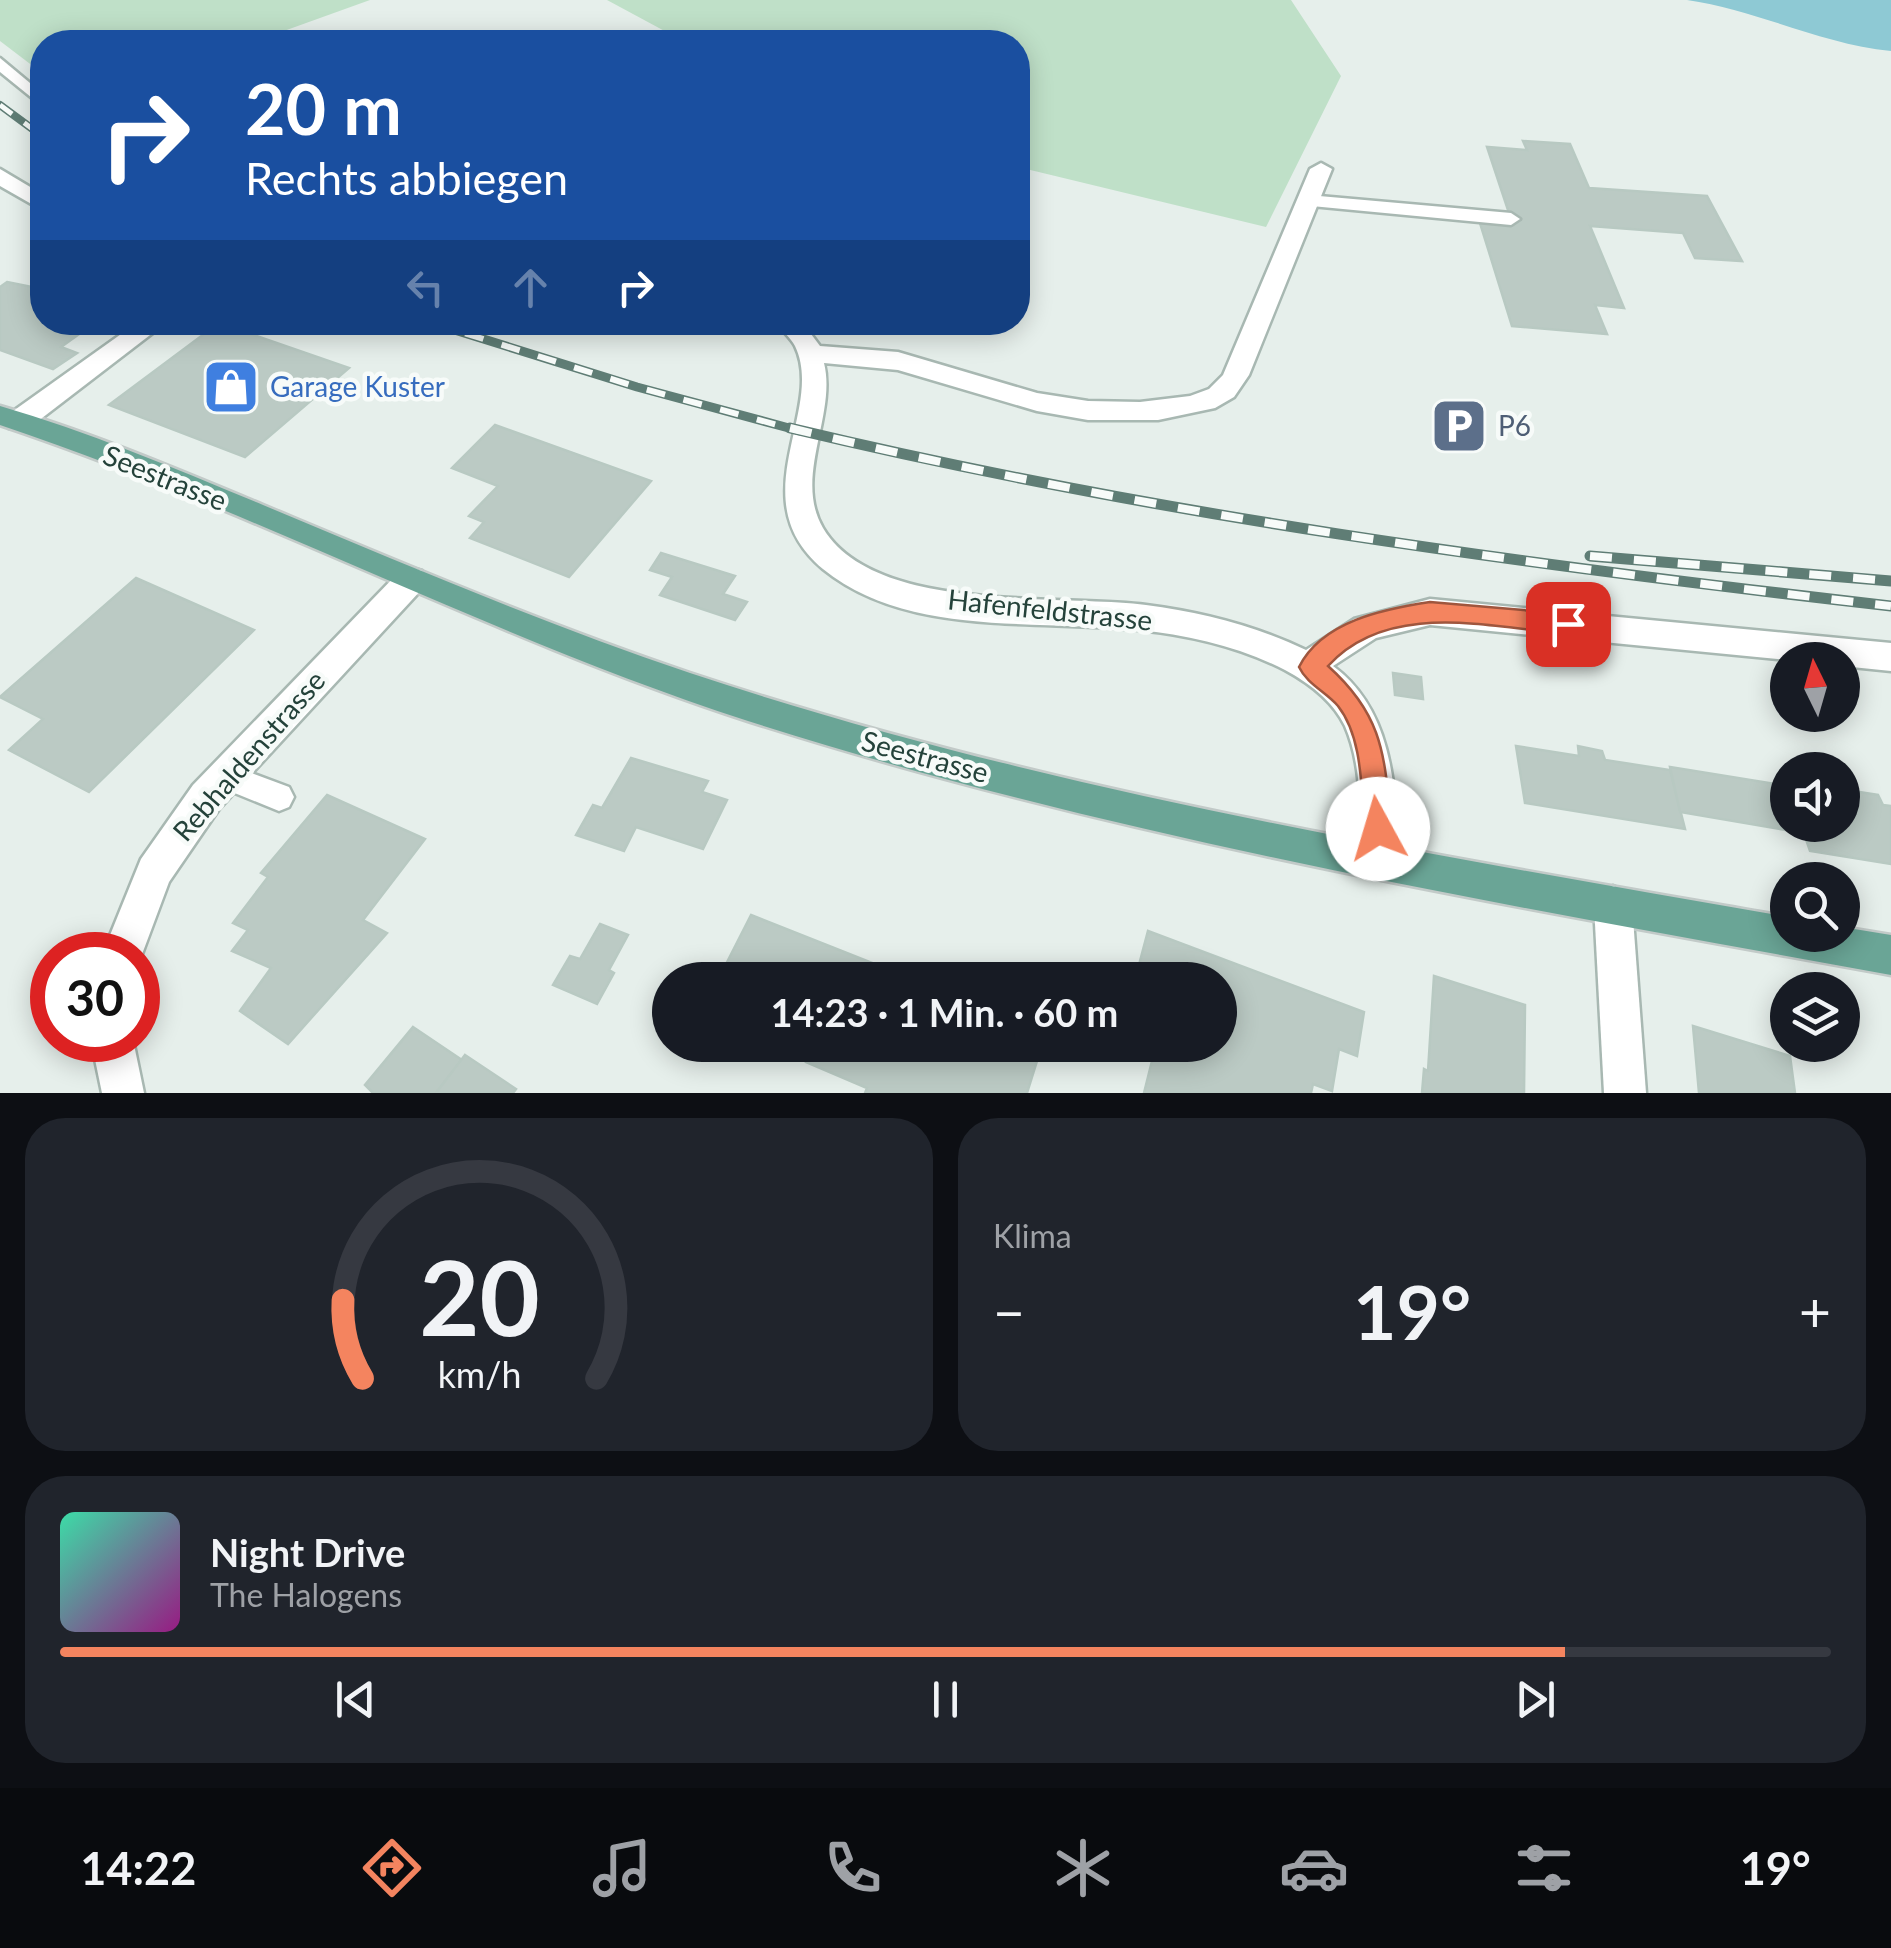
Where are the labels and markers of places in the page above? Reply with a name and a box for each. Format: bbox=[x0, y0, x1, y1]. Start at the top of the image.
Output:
shop icon: Garage Kuster bbox=[201, 357, 261, 417]
place label: Garage Kuster bbox=[270, 369, 445, 403]
parking icon: P6 bbox=[1429, 396, 1489, 456]
place label: P6 bbox=[1498, 408, 1531, 442]
pin bbox=[1526, 582, 1611, 667]

